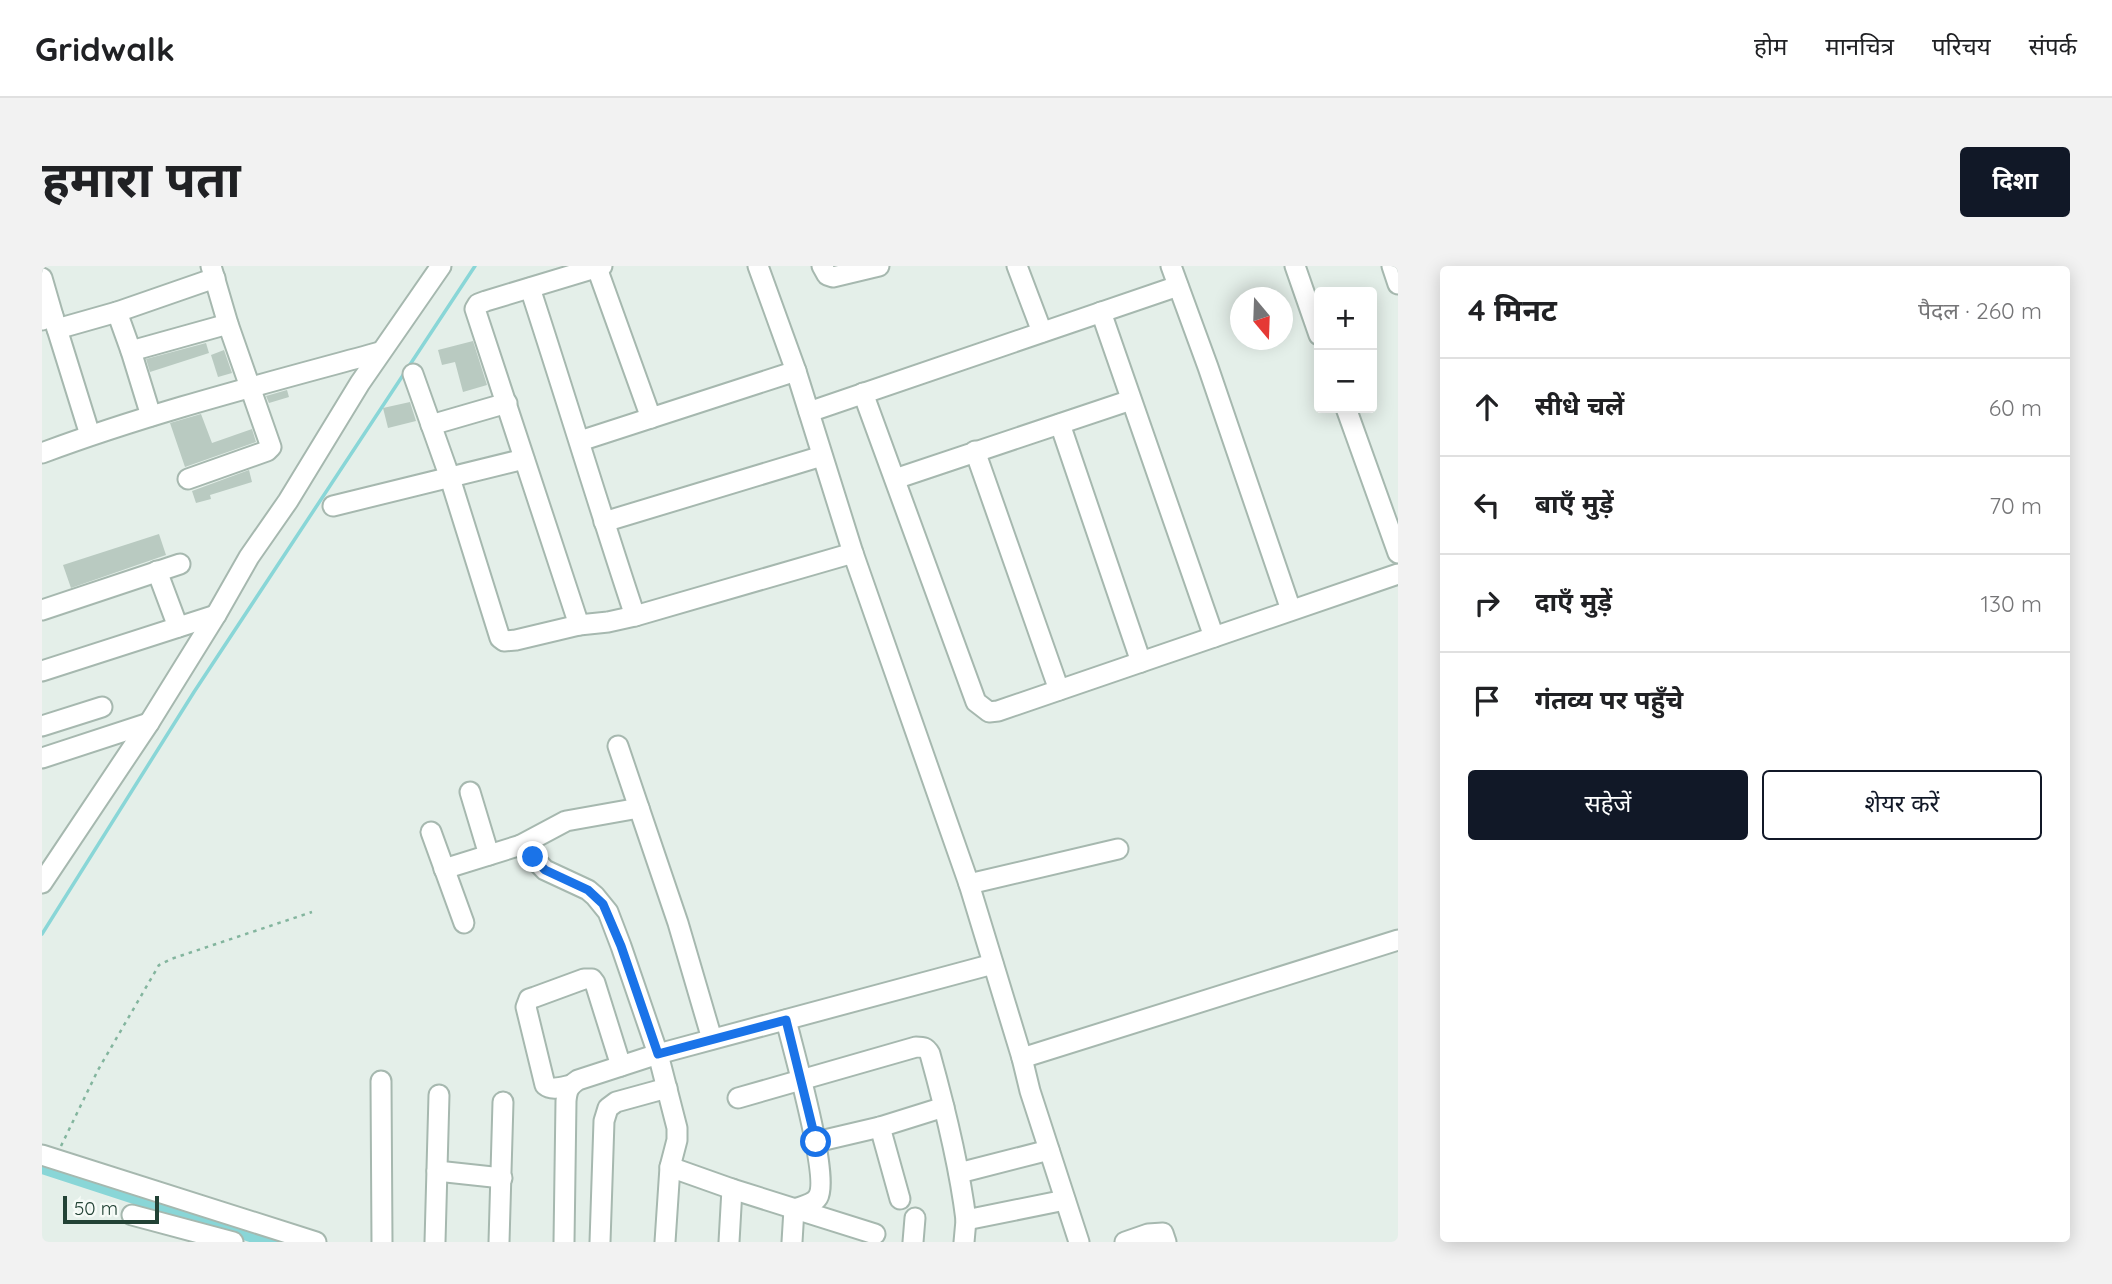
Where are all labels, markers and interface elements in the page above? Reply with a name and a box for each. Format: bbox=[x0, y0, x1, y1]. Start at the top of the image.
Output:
text: Gridwalk bbox=[35, 28, 175, 69]
text: होम bbox=[1754, 31, 1787, 61]
text: मानचित्र bbox=[1825, 31, 1894, 61]
text: परिचय bbox=[1932, 31, 1991, 61]
text: संपर्क bbox=[2029, 31, 2077, 61]
button: दिशा bbox=[1960, 147, 2070, 217]
text: हमारा पता bbox=[42, 148, 241, 209]
north arrow bbox=[1230, 287, 1293, 350]
map controls bbox=[1314, 287, 1377, 413]
button: + bbox=[1314, 287, 1377, 350]
text: 4 मिनट bbox=[1468, 291, 1557, 329]
text: पैदल · 260 m bbox=[1918, 296, 2042, 325]
button: − bbox=[1314, 350, 1377, 413]
icon: ahead bbox=[1468, 388, 1506, 426]
text: सीधे चलें bbox=[1535, 389, 1624, 422]
text: 60 m bbox=[1989, 393, 2042, 422]
icon: left bbox=[1468, 486, 1506, 524]
text: बाएँ मुड़ें bbox=[1535, 487, 1614, 520]
text: 70 m bbox=[1989, 491, 2042, 520]
icon: right bbox=[1468, 584, 1506, 622]
text: दाएँ मुड़ें bbox=[1535, 585, 1612, 618]
text: 130 m bbox=[1980, 589, 2042, 618]
icon: arrive bbox=[1468, 682, 1506, 720]
text: गंतव्य पर पहुँचे bbox=[1535, 683, 1683, 716]
button: सहेजें bbox=[1468, 770, 1748, 840]
button: शेयर करें bbox=[1762, 770, 2042, 840]
route end bbox=[517, 841, 548, 872]
route start bbox=[800, 1126, 831, 1157]
scale bar bbox=[63, 1193, 159, 1225]
text: 50 m bbox=[74, 1196, 118, 1220]

